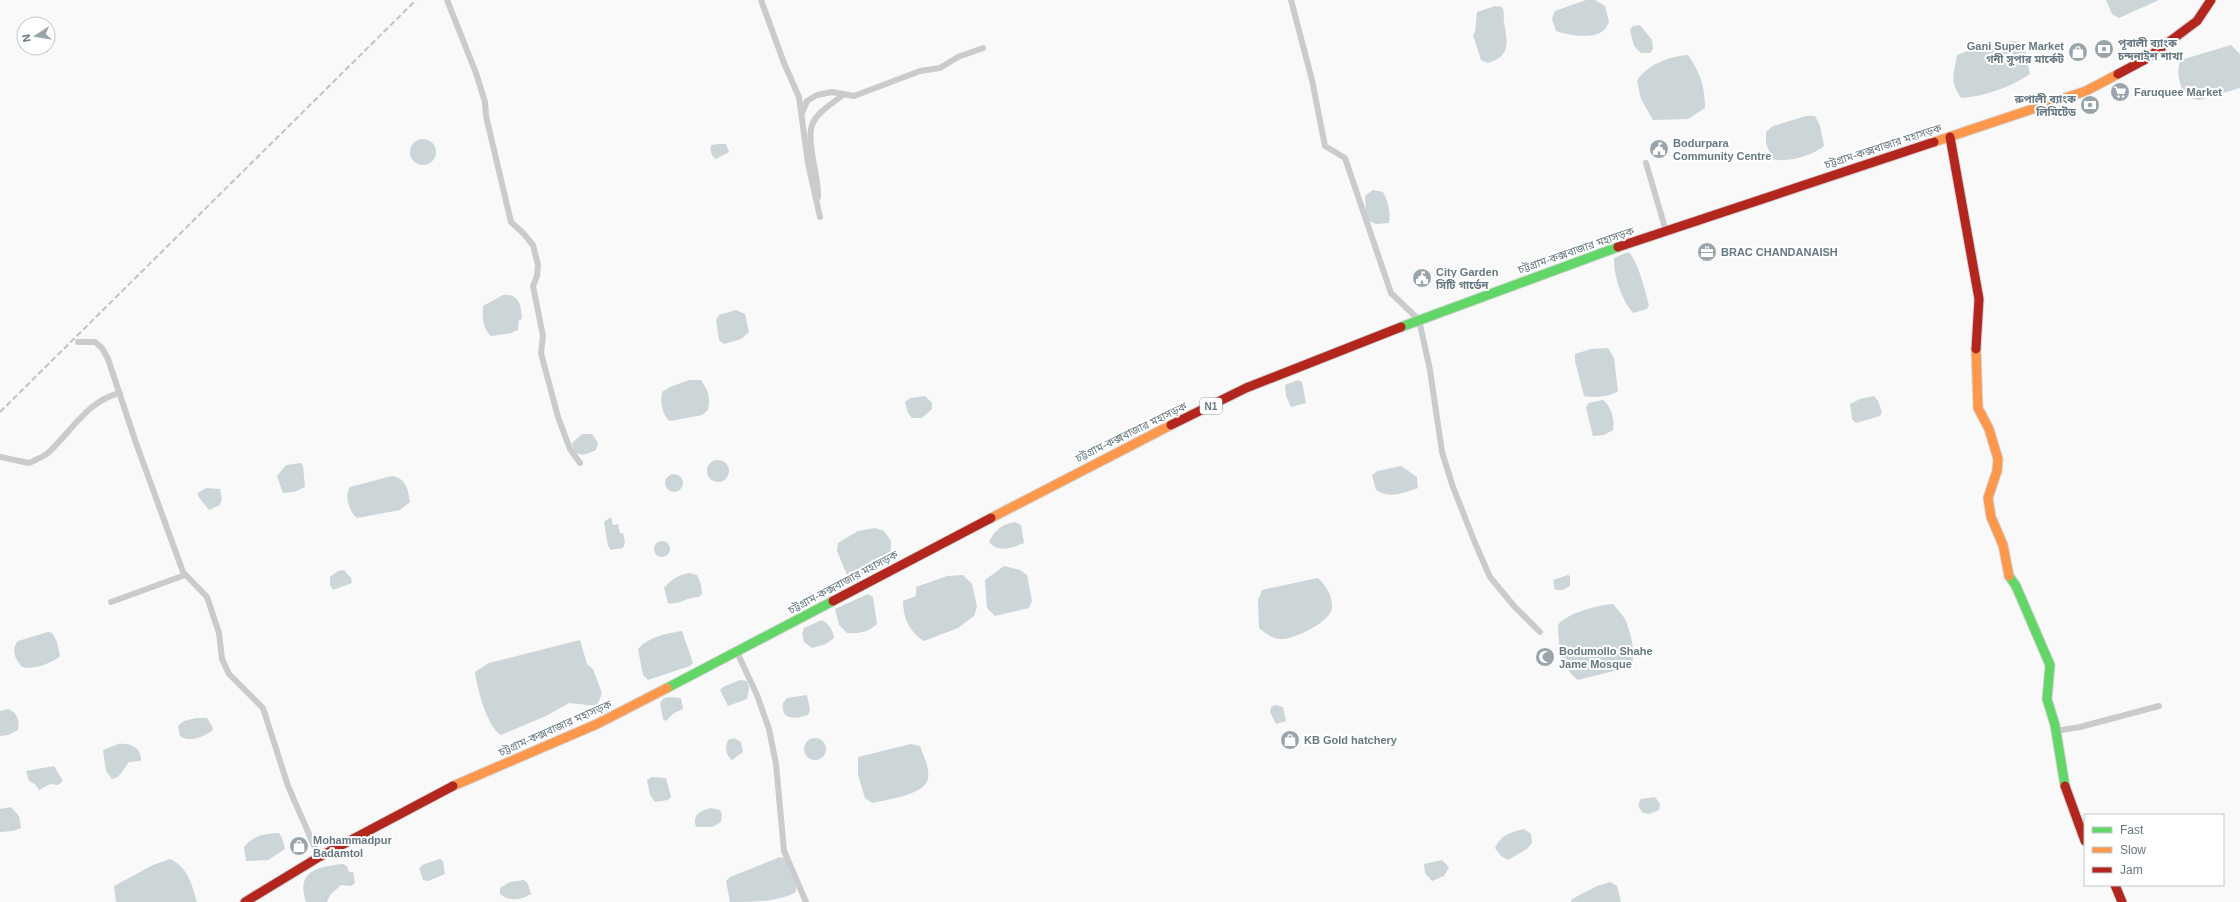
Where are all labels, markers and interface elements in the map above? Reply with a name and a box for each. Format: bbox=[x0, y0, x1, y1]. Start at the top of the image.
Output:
north arrow bbox=[16, 16, 56, 56]
text: N bbox=[20, 33, 33, 43]
place label: পূবালী ব্যাংক চন্দনাইশ শাখা bbox=[2117, 37, 2183, 62]
bank icon: পূবালী ব্যাংক চন্দনাইশ শাখা bbox=[2093, 38, 2115, 60]
place label: Gani Super Market গনী সুপার মার্কেট bbox=[1967, 40, 2065, 66]
shop icon: Gani Super Market গনী সুপার মার্কেট bbox=[2067, 41, 2089, 63]
supermarket icon: Faruquee Market bbox=[2109, 81, 2131, 103]
place label: Faruquee Market bbox=[2134, 86, 2222, 98]
place label: রুপালী ব্যাংক লিমিটেড bbox=[2014, 93, 2077, 118]
bank icon: রুপালী ব্যাংক লিমিটেড bbox=[2079, 94, 2101, 116]
street label: চট্টগ্রাম-কক্সবাজার মহাসড়ক bbox=[1822, 121, 1943, 171]
place label: Bodurpara Community Centre bbox=[1673, 137, 1771, 162]
public building icon: Bodurpara Community Centre bbox=[1648, 138, 1670, 160]
street label: চট্টগ্রাম-কক্সবাজার মহাসড়ক bbox=[1515, 224, 1636, 276]
office icon: BRAC CHANDANAISH bbox=[1696, 241, 1718, 263]
place label: BRAC CHANDANAISH bbox=[1721, 246, 1838, 258]
place label: City Garden সিটি গার্ডেন bbox=[1435, 266, 1499, 291]
public building icon: City Garden সিটি গার্ডেন bbox=[1411, 267, 1433, 289]
road number: N1 bbox=[1200, 398, 1222, 414]
street label: চট্টগ্রাম-কক্সবাজার মহাসড়ক bbox=[1072, 400, 1189, 465]
street label: চট্টগ্রাম-কক্সবাজার মহাসড়ক bbox=[785, 548, 900, 616]
place label: Bodumollo Shahe Jame Mosque bbox=[1559, 645, 1653, 670]
mosque icon: Bodumollo Shahe Jame Mosque bbox=[1534, 646, 1556, 668]
street label: চট্টগ্রাম-কক্সবাজার মহাসড়ক bbox=[496, 698, 613, 759]
shop icon: KB Gold hatchery bbox=[1279, 729, 1301, 751]
place label: KB Gold hatchery bbox=[1304, 734, 1398, 746]
legend bbox=[2084, 814, 2224, 886]
text: Fast bbox=[2120, 823, 2144, 837]
place label: Mohammadpur Badamtol bbox=[313, 834, 393, 859]
shop icon: Mohammadpur Badamtol bbox=[288, 835, 310, 857]
text: Slow bbox=[2120, 843, 2146, 857]
text: Jam bbox=[2120, 863, 2143, 877]

